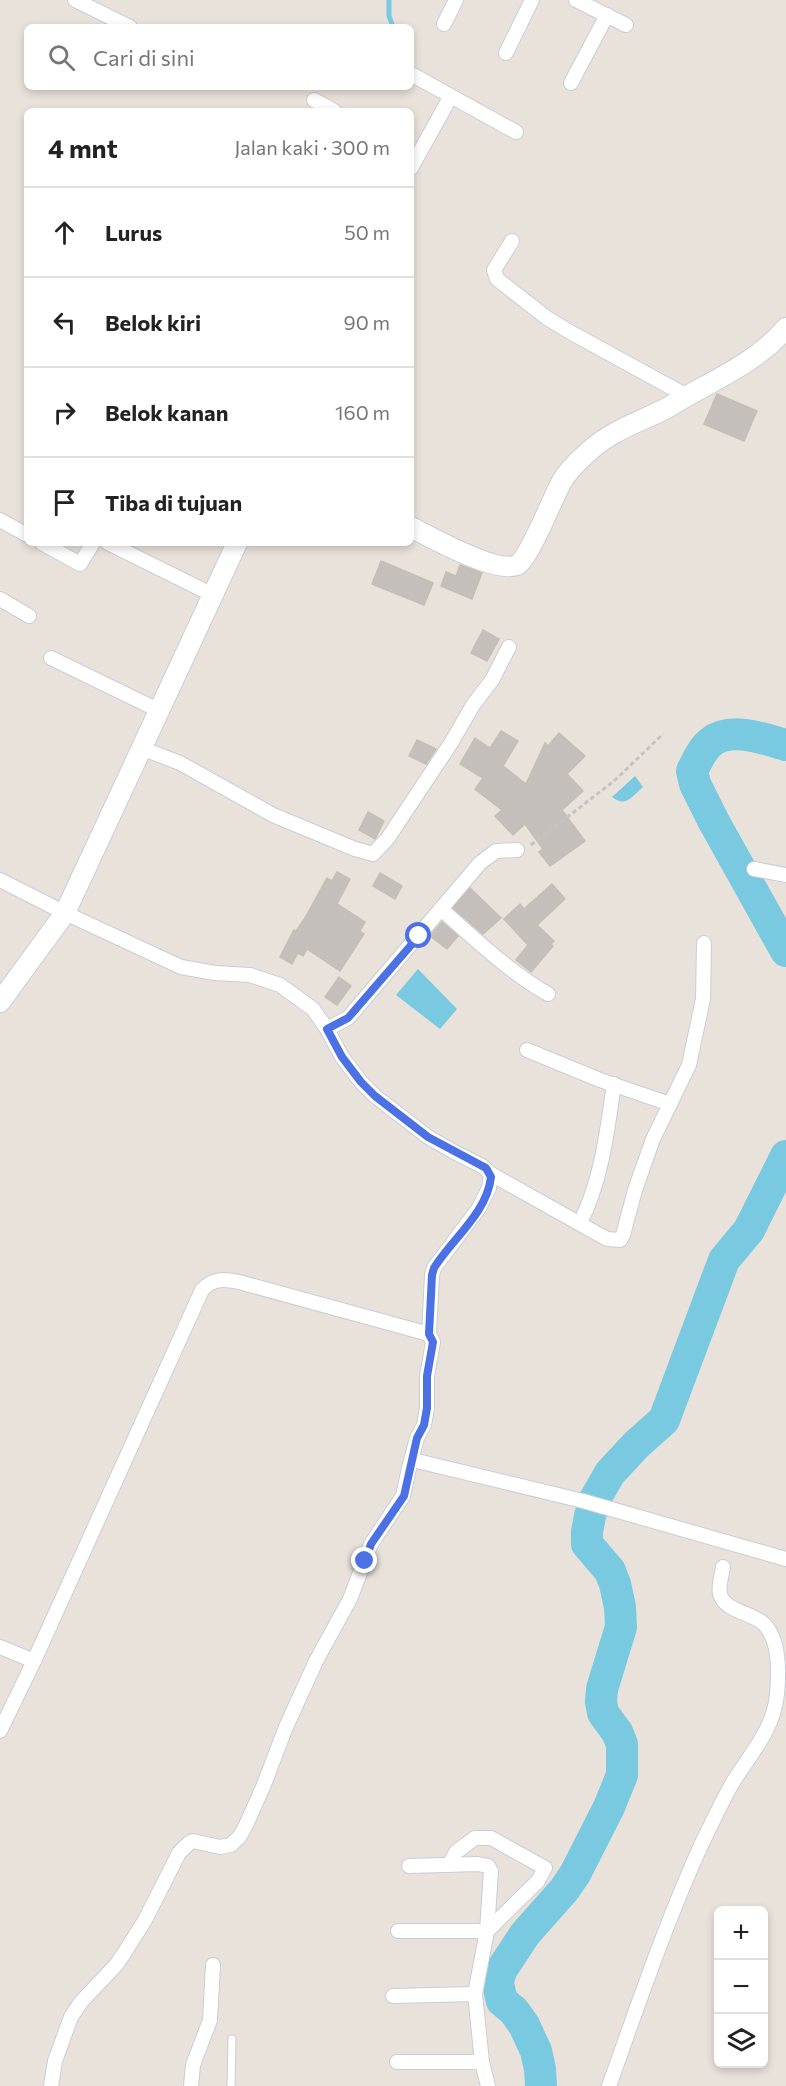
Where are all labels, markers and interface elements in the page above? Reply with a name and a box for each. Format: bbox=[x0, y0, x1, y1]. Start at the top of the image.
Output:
search box bbox=[24, 24, 414, 90]
icon: search bbox=[45, 41, 78, 74]
text: Cari di sini bbox=[93, 44, 195, 71]
text: 4 mnt bbox=[48, 132, 118, 163]
text: Jalan kaki · 300 m bbox=[234, 135, 390, 159]
icon: ahead bbox=[48, 216, 81, 249]
text: Lurus bbox=[105, 219, 162, 246]
text: 50 m bbox=[344, 220, 390, 244]
icon: left bbox=[48, 306, 81, 339]
text: Belok kiri bbox=[105, 309, 201, 336]
text: 90 m bbox=[344, 310, 390, 334]
icon: right bbox=[48, 396, 81, 429]
text: Belok kanan bbox=[105, 399, 228, 426]
text: 160 m bbox=[335, 400, 390, 424]
icon: arrive bbox=[48, 486, 81, 519]
text: Tiba di tujuan bbox=[105, 489, 242, 516]
route start bbox=[405, 922, 431, 948]
route end bbox=[351, 1547, 377, 1573]
map controls bbox=[714, 1906, 768, 2068]
button: + bbox=[714, 1906, 768, 1960]
button: − bbox=[714, 1960, 768, 2014]
button: layers bbox=[714, 2014, 768, 2068]

